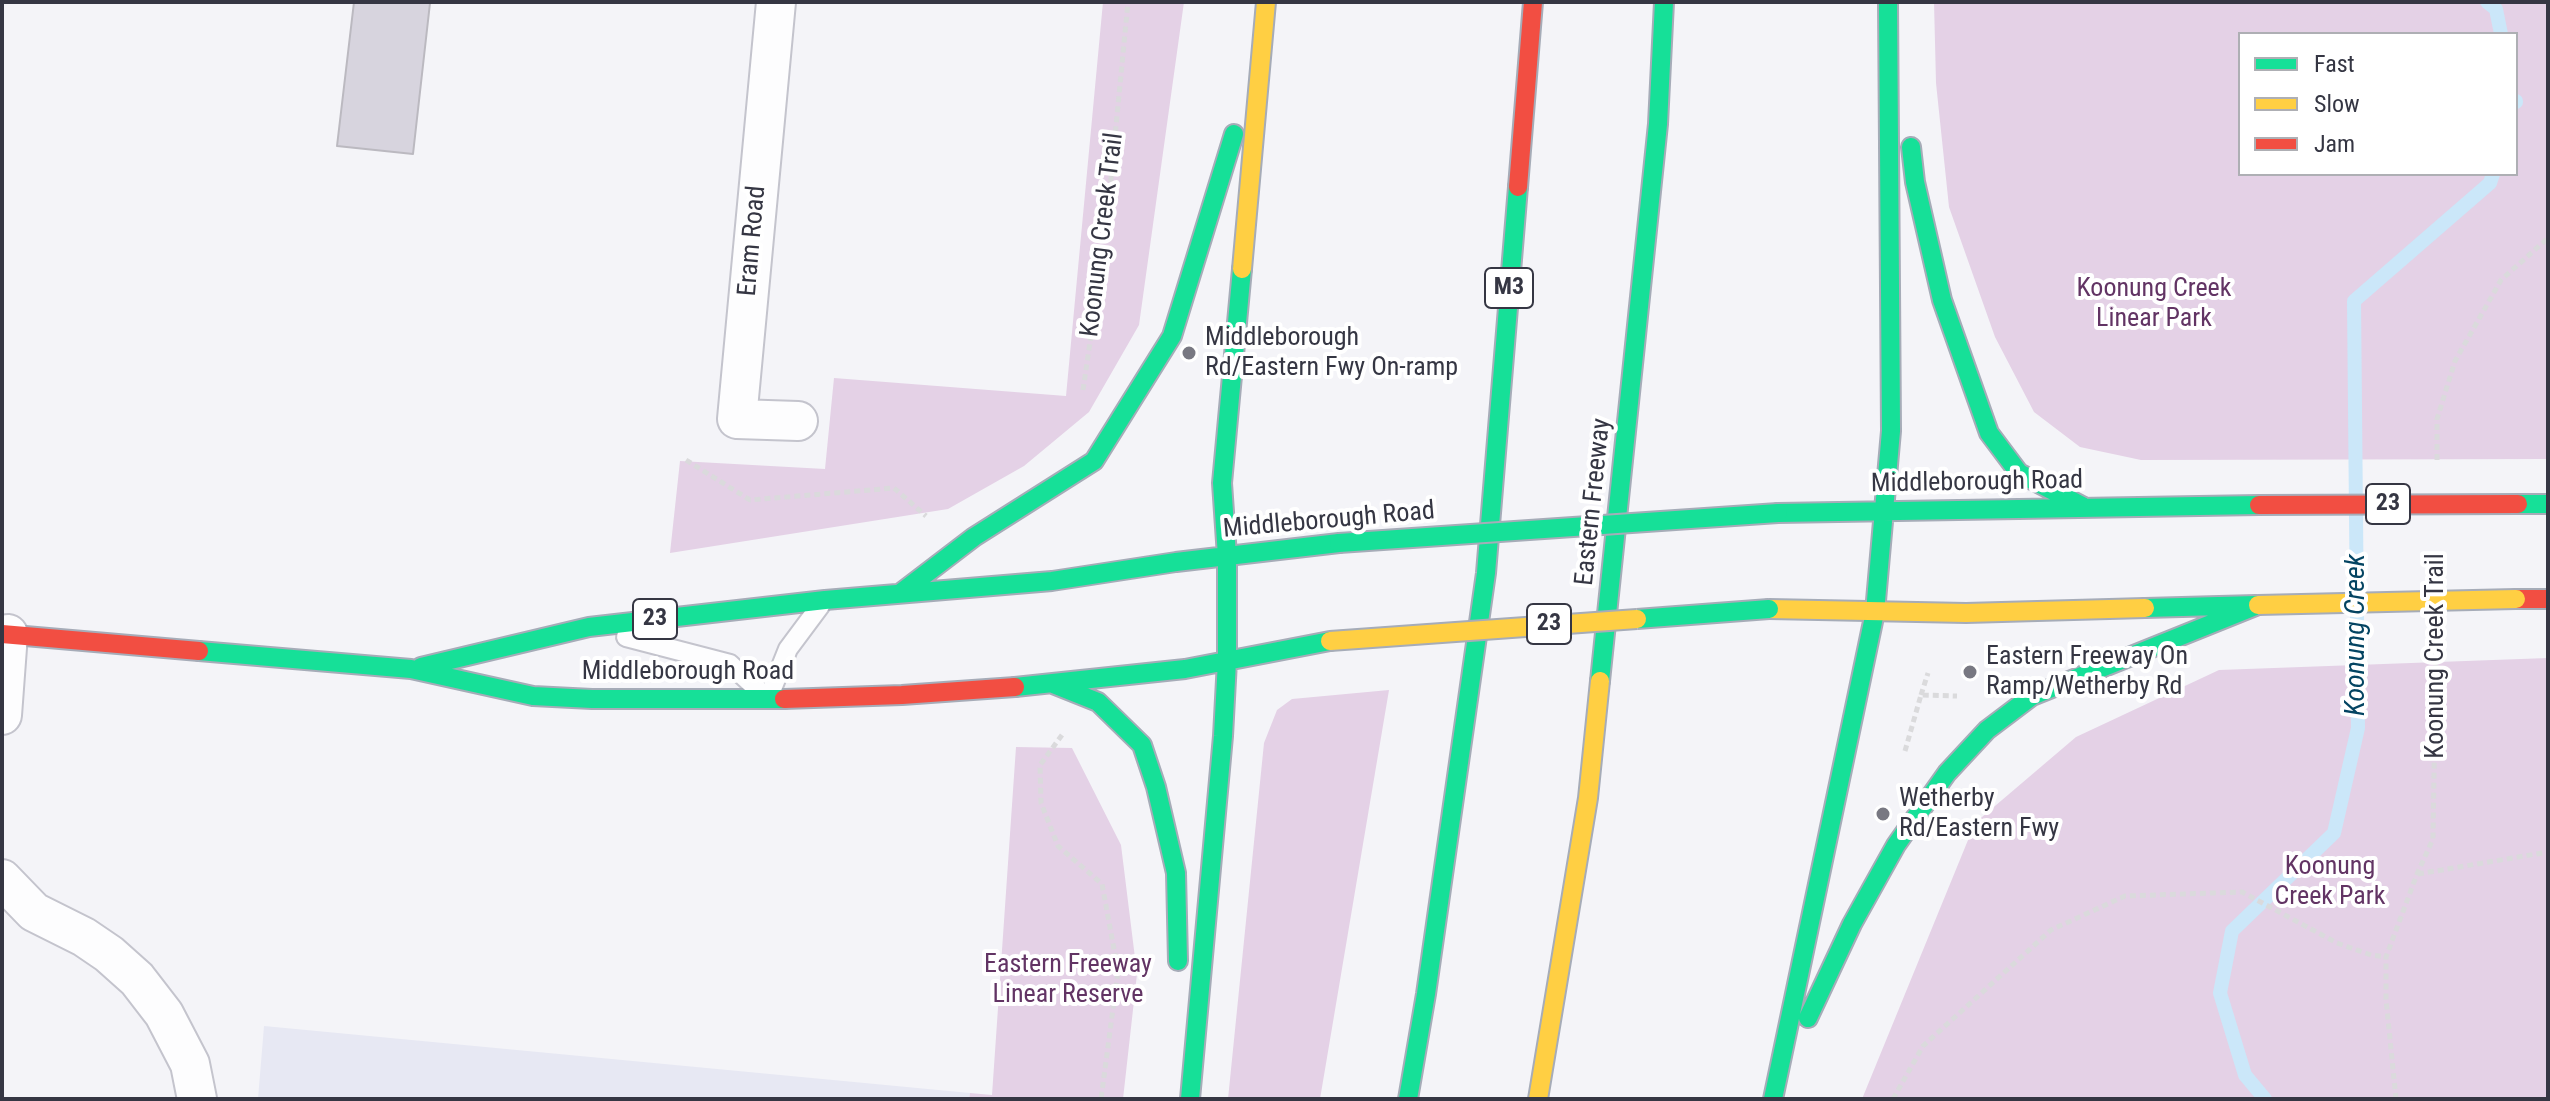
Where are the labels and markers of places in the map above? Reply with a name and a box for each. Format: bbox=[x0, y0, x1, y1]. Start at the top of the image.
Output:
place label: Middleborough Rd/Eastern Fwy On-ramp bbox=[1205, 322, 1458, 384]
marker: Middleborough Rd/Eastern Fwy On-ramp bbox=[1180, 344, 1198, 362]
place label: Eastern Freeway On Ramp/Wetherby Rd bbox=[1986, 641, 2188, 702]
marker: Eastern Freeway On Ramp/Wetherby Rd bbox=[1961, 663, 1979, 681]
place label: Wetherby Rd/Eastern Fwy bbox=[1899, 783, 2059, 844]
marker: Wetherby Rd/Eastern Fwy bbox=[1874, 805, 1892, 823]

